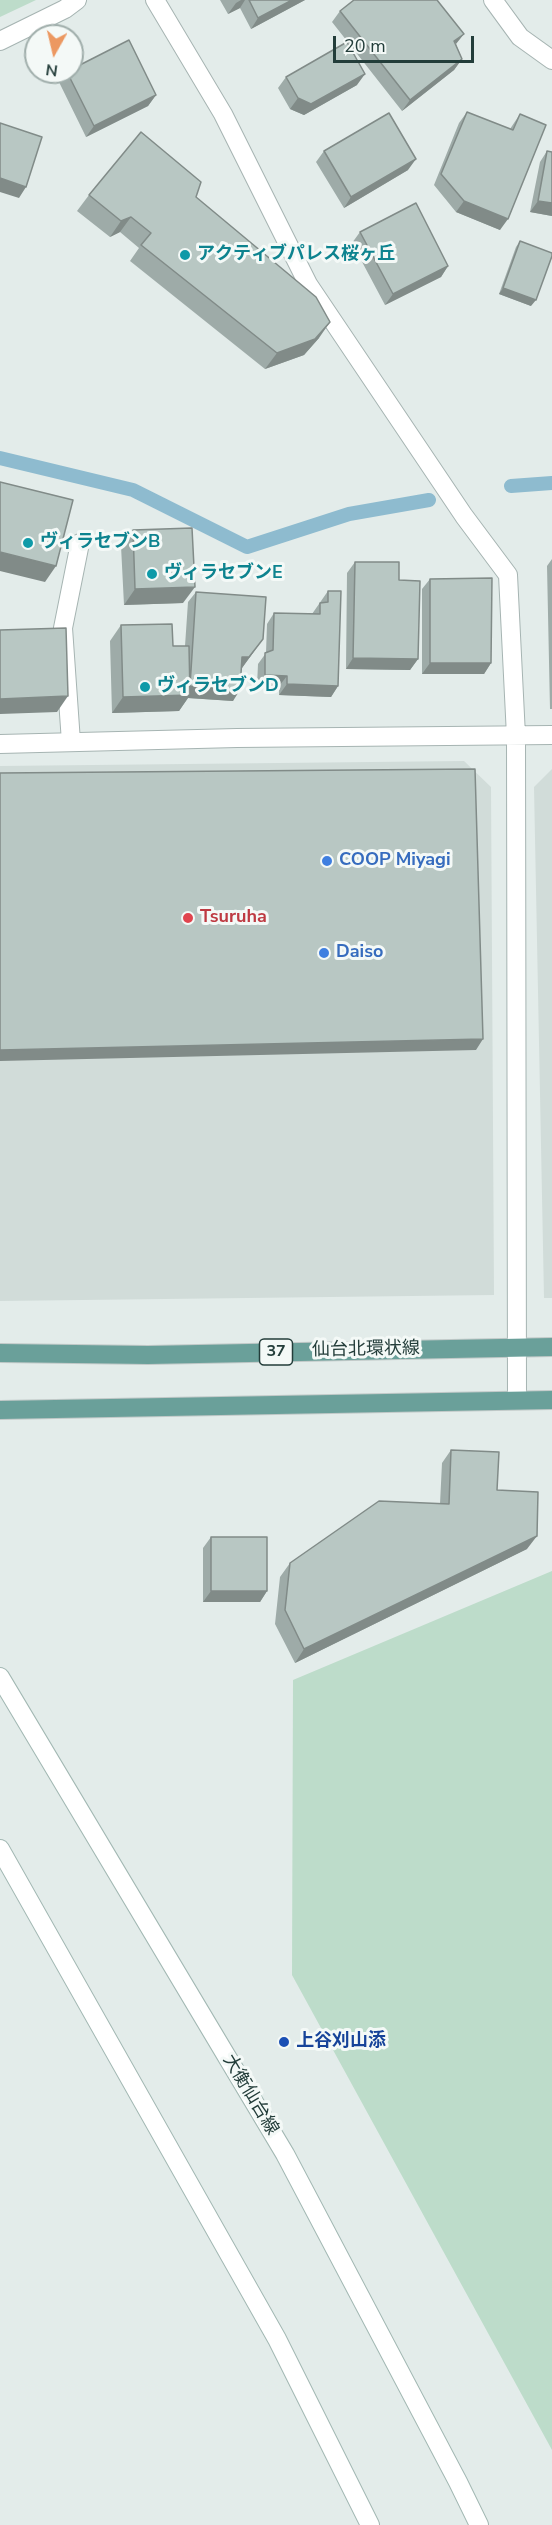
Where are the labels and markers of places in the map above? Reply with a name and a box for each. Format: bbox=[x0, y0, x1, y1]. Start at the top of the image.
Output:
place label: アクティブパレス桜ヶ丘 bbox=[197, 244, 395, 266]
marker: アクティブパレス桜ヶ丘 bbox=[178, 248, 192, 262]
place label: ヴィラセブンB bbox=[40, 532, 160, 554]
marker: ヴィラセブンB bbox=[21, 536, 35, 550]
place label: ヴィラセブンE bbox=[164, 563, 283, 585]
marker: ヴィラセブンE bbox=[145, 567, 159, 581]
place label: ヴィラセブンD bbox=[157, 676, 279, 698]
marker: ヴィラセブンD bbox=[138, 680, 152, 694]
place label: COOP Miyagi bbox=[339, 850, 450, 872]
marker: COOP Miyagi bbox=[320, 854, 334, 868]
place label: Tsuruha bbox=[200, 907, 267, 929]
marker: Tsuruha bbox=[181, 911, 195, 925]
place label: Daiso bbox=[336, 942, 383, 964]
marker: Daiso bbox=[317, 946, 331, 960]
place label: 上谷刈山添 bbox=[296, 2031, 386, 2053]
marker: 上谷刈山添 bbox=[277, 2035, 291, 2049]

